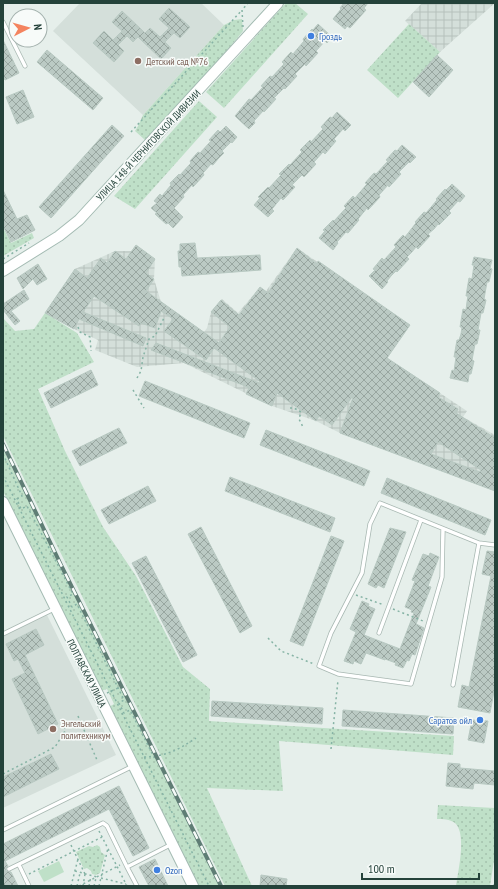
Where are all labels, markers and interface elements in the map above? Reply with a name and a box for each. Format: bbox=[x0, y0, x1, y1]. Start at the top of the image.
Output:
north arrow bbox=[8, 8, 48, 48]
text: N bbox=[31, 23, 45, 31]
place label: Гроздь bbox=[319, 30, 342, 43]
marker: Гроздь bbox=[306, 31, 316, 41]
place label: Детский сад №76 bbox=[146, 55, 209, 68]
marker: Детский сад №76 bbox=[133, 56, 143, 66]
street label: УЛИЦА 148-Й ЧЕРНИГОВСКОЙ ДИВИЗИИ bbox=[93, 87, 203, 204]
street label: ПОЛТАВСКАЯ УЛИЦА bbox=[64, 637, 109, 710]
place label: Саратов ойл bbox=[429, 714, 472, 727]
marker: Саратов ойл bbox=[475, 715, 485, 725]
place label: Энгельский политехникум bbox=[61, 717, 111, 742]
marker: Энгельский политехникум bbox=[48, 724, 58, 734]
scale bar bbox=[362, 855, 479, 881]
text: 100 m bbox=[368, 861, 395, 876]
place label: Ozon bbox=[165, 864, 183, 877]
marker: Ozon bbox=[152, 865, 162, 875]

